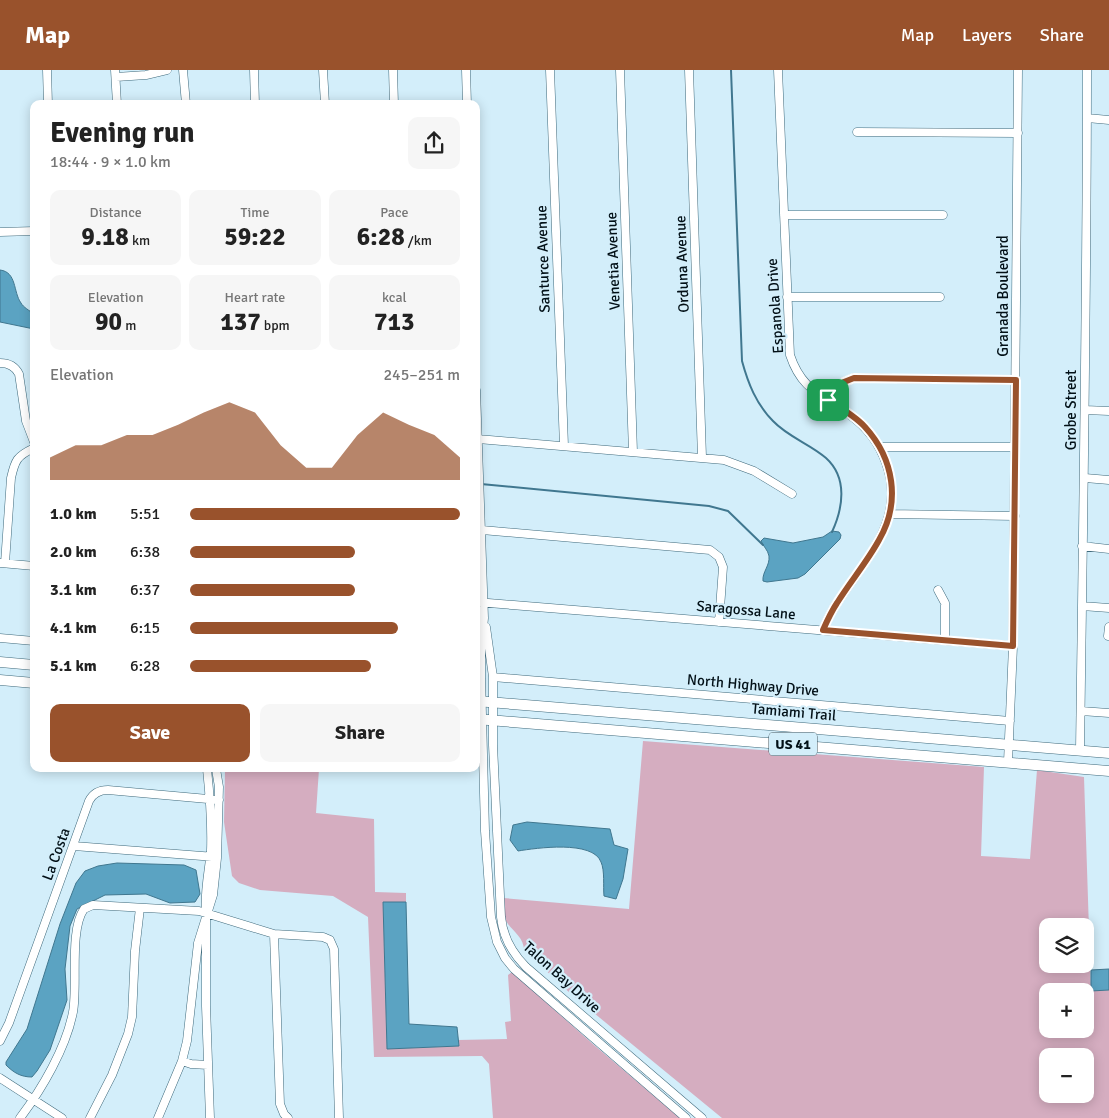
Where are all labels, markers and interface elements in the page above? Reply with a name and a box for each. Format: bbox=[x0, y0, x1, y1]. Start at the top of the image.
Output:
text: Map bbox=[25, 20, 70, 50]
text: Map bbox=[901, 24, 934, 46]
text: Layers bbox=[962, 24, 1012, 46]
text: Share bbox=[1040, 24, 1084, 46]
text: Evening run bbox=[50, 116, 195, 150]
button: share bbox=[408, 117, 460, 169]
text: 18:44 · 9 × 1.0 km bbox=[50, 152, 171, 172]
text: Distance bbox=[90, 204, 142, 221]
text: Time bbox=[241, 204, 269, 221]
text: Pace bbox=[380, 204, 408, 221]
street label: Santurce Avenue bbox=[532, 205, 554, 313]
street label: Venetia Avenue bbox=[602, 212, 624, 310]
street label: Orduna Avenue bbox=[671, 215, 693, 313]
text: 9.18 bbox=[81, 221, 129, 252]
text: 59:22 bbox=[224, 221, 286, 252]
text: 6:28 bbox=[357, 221, 405, 252]
text: km bbox=[129, 232, 150, 249]
text: /km bbox=[405, 232, 432, 249]
street label: Granada Boulevard bbox=[994, 235, 1012, 357]
street label: Espanola Drive bbox=[763, 258, 787, 354]
text: Elevation bbox=[88, 289, 144, 306]
text: Heart rate bbox=[225, 289, 285, 306]
text: kcal bbox=[382, 289, 407, 306]
text: 90 bbox=[95, 306, 122, 337]
text: 137 bbox=[220, 306, 261, 337]
text: 713 bbox=[374, 306, 415, 337]
text: m bbox=[122, 317, 136, 334]
text: bpm bbox=[261, 317, 290, 334]
text: Elevation bbox=[50, 365, 114, 385]
text: 245–251 m bbox=[383, 365, 460, 385]
street label: Grobe Street bbox=[1062, 370, 1080, 450]
pin bbox=[807, 379, 849, 421]
icon: arrive bbox=[814, 386, 842, 414]
text: 1.0 km bbox=[50, 504, 97, 524]
text: 5:51 bbox=[130, 504, 160, 524]
text: 2.0 km bbox=[50, 542, 97, 562]
text: 6:38 bbox=[130, 542, 160, 562]
text: 3.1 km bbox=[50, 580, 97, 600]
text: 6:37 bbox=[130, 580, 160, 600]
street label: Saragossa Lane bbox=[696, 597, 796, 623]
text: 4.1 km bbox=[50, 618, 97, 638]
text: 6:15 bbox=[130, 618, 160, 638]
text: 5.1 km bbox=[50, 656, 97, 676]
text: 6:28 bbox=[130, 656, 160, 676]
street label: North Highway Drive bbox=[686, 670, 820, 700]
street label: Tamiami Trail bbox=[751, 699, 837, 725]
button: Save bbox=[50, 704, 250, 762]
button: Share bbox=[260, 704, 460, 762]
road number: US 41 bbox=[769, 732, 817, 756]
street label: La Costa bbox=[38, 825, 74, 883]
map controls bbox=[1039, 918, 1094, 1103]
button: layers bbox=[1039, 918, 1094, 973]
street label: Talon Bay Drive bbox=[520, 938, 604, 1016]
button: + bbox=[1039, 983, 1094, 1038]
button: − bbox=[1039, 1048, 1094, 1103]

